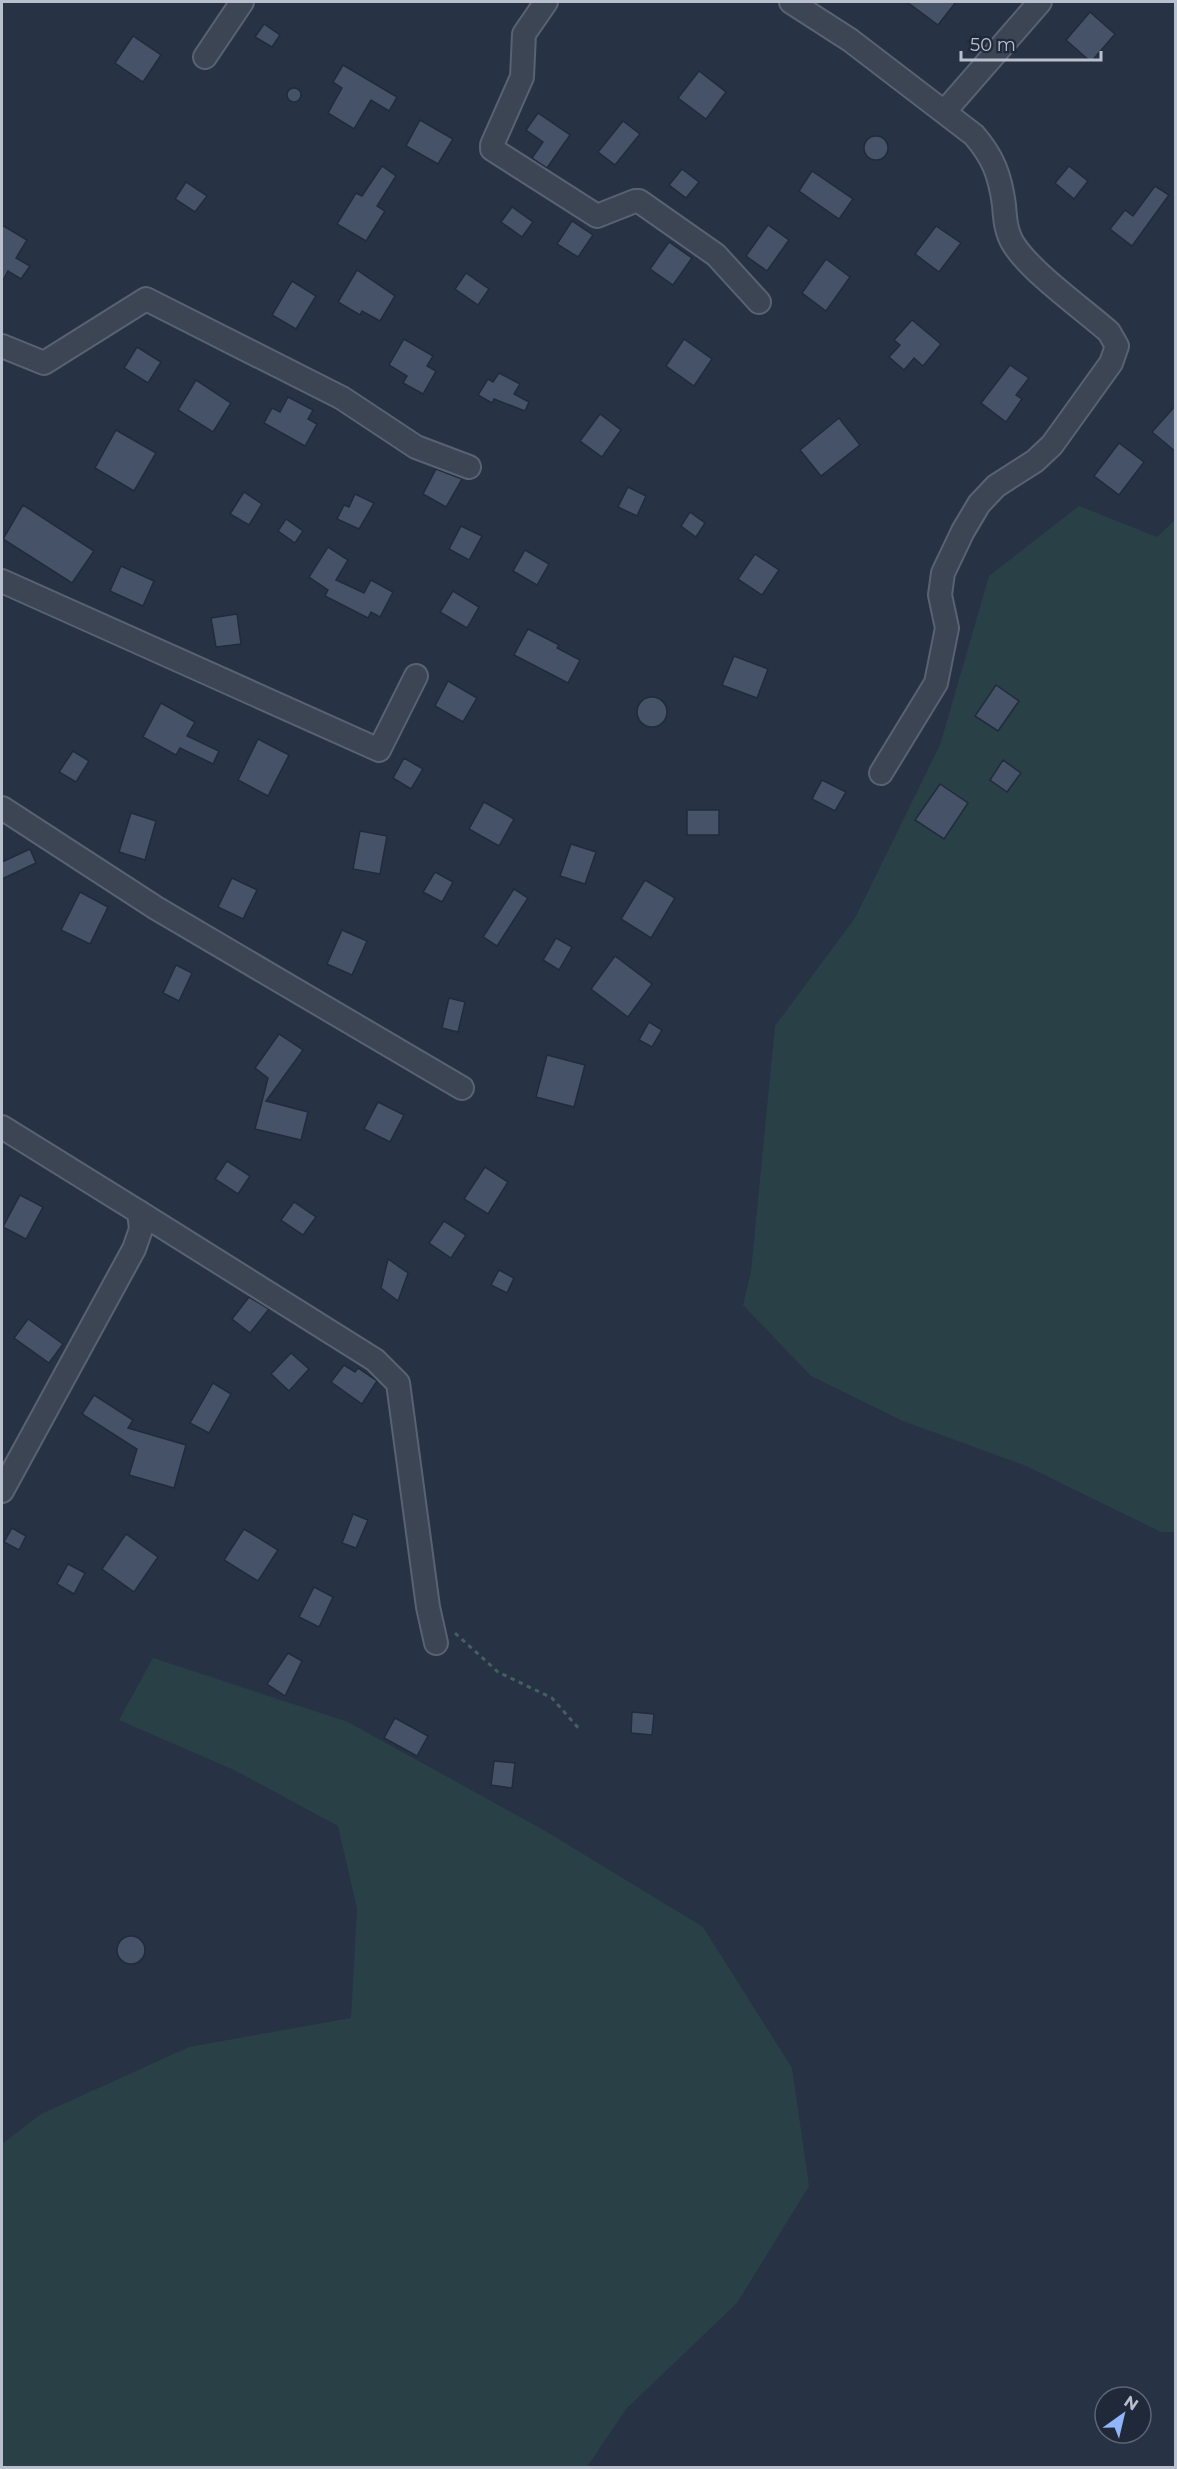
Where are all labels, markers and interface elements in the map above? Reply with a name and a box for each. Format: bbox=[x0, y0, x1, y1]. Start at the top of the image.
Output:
scale bar bbox=[961, 24, 1100, 62]
text: 50 m bbox=[970, 34, 1016, 56]
north arrow bbox=[1093, 2385, 1153, 2445]
text: N bbox=[1120, 2391, 1142, 2414]

